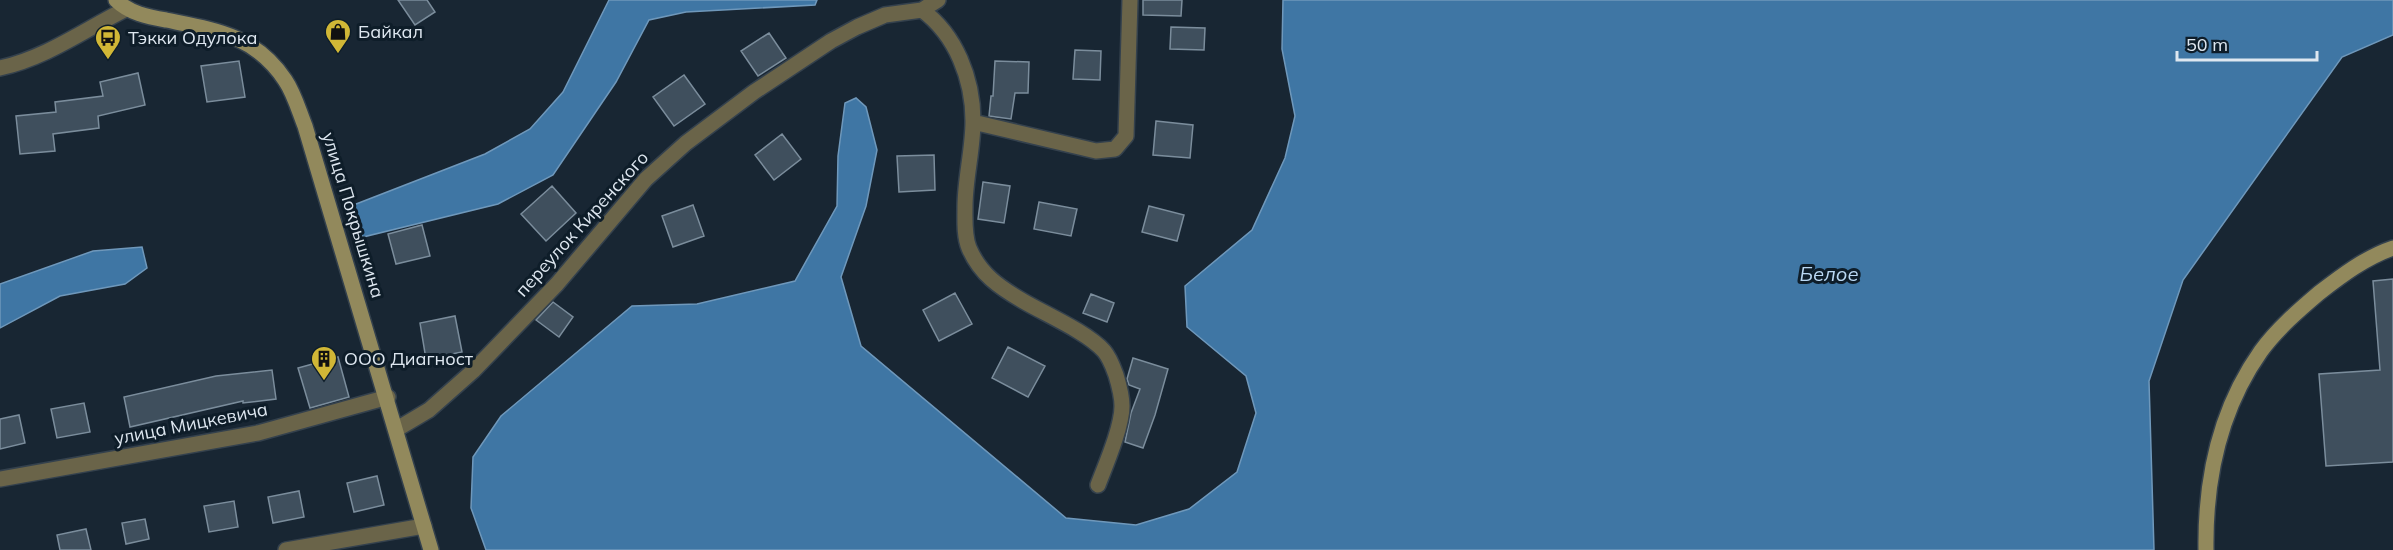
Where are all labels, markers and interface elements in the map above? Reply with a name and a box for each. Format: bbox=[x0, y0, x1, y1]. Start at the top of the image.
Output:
shop icon: Байкал bbox=[323, 17, 353, 55]
place label: Байкал bbox=[358, 20, 423, 43]
bus stop icon: Тэкки Одулока bbox=[93, 23, 123, 61]
scale bar bbox=[2177, 24, 2316, 62]
place label: Тэкки Одулока bbox=[128, 26, 257, 49]
text: 50 m bbox=[2186, 33, 2228, 56]
street label: улица Покрышкина bbox=[317, 129, 390, 301]
street label: переулок Киренского bbox=[510, 146, 653, 301]
water label: Белое bbox=[1799, 261, 1859, 286]
building icon: ООО Диагност bbox=[309, 344, 339, 382]
place label: ООО Диагност bbox=[344, 347, 474, 370]
street label: улица Мицкевича bbox=[112, 397, 270, 450]

